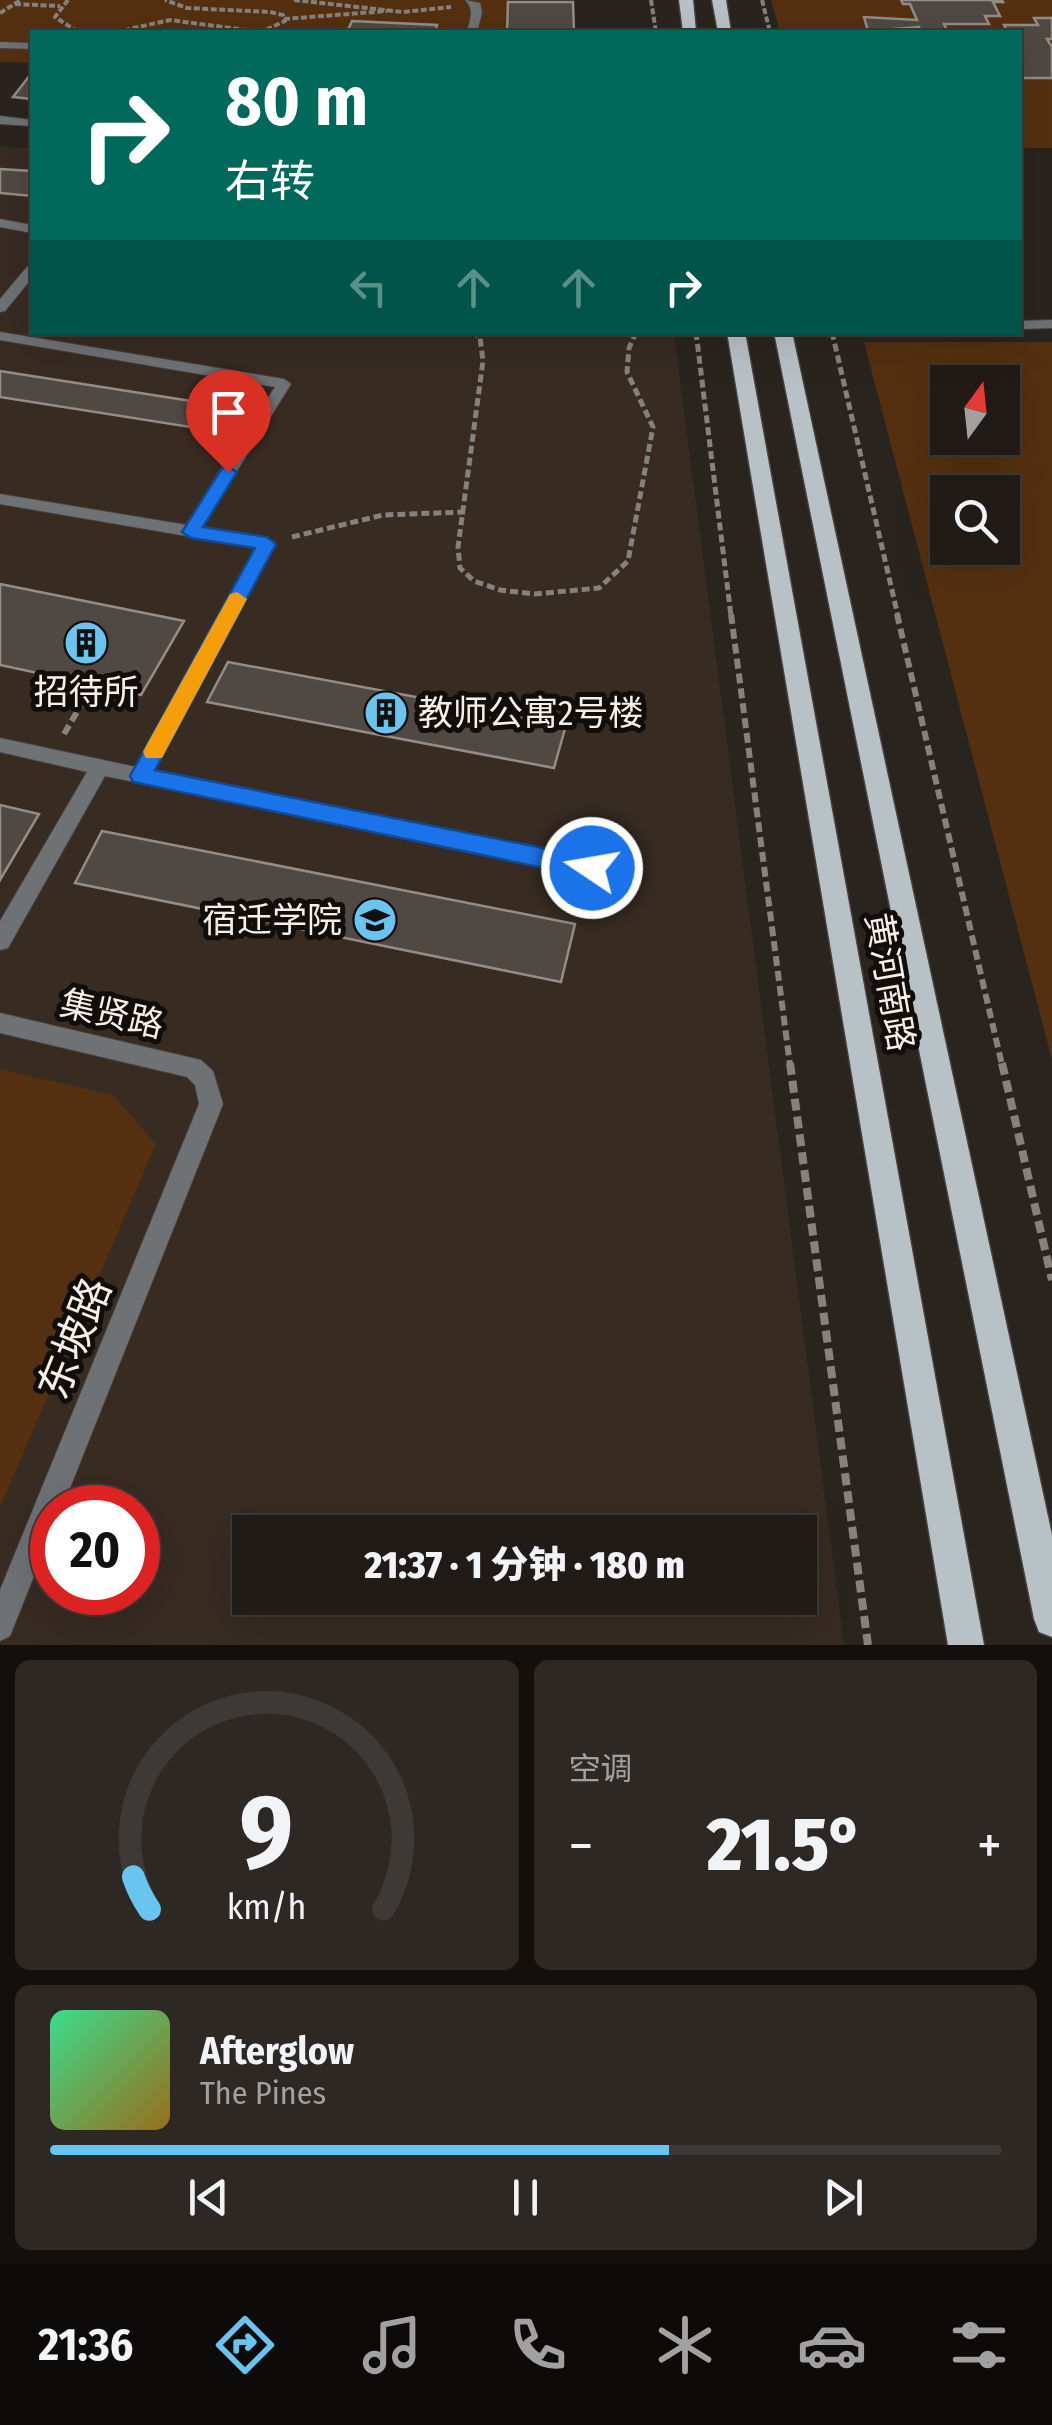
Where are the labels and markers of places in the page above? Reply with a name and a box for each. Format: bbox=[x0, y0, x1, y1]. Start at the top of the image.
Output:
pin bbox=[186, 370, 271, 473]
building icon: 招待所 bbox=[63, 620, 109, 666]
place label: 招待所 bbox=[33, 671, 139, 713]
building icon: 教师公寓2号楼 bbox=[363, 690, 409, 736]
place label: 教师公寓2号楼 bbox=[418, 692, 643, 734]
school or university icon: 宿迁学院 bbox=[352, 897, 398, 943]
place label: 宿迁学院 bbox=[202, 899, 342, 941]

